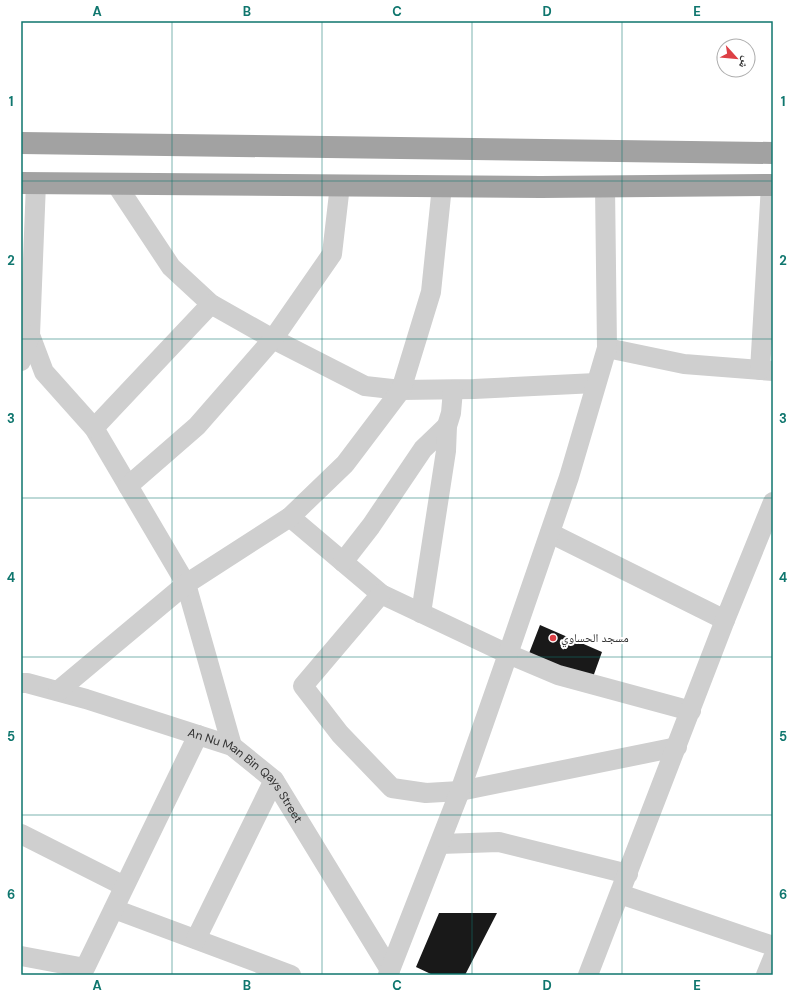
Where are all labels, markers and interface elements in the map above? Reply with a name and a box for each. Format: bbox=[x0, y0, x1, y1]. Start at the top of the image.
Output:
text: A bbox=[92, 3, 102, 20]
text: B bbox=[243, 3, 251, 20]
text: C bbox=[392, 3, 402, 20]
text: D bbox=[542, 3, 552, 20]
text: E bbox=[693, 3, 701, 20]
north arrow bbox=[716, 38, 756, 78]
text: ش bbox=[735, 54, 754, 71]
text: 1 bbox=[9, 93, 13, 110]
text: 1 bbox=[781, 93, 785, 110]
text: 2 bbox=[7, 252, 15, 269]
text: 2 bbox=[779, 252, 787, 269]
text: 3 bbox=[7, 410, 15, 427]
text: 3 bbox=[779, 410, 787, 427]
text: 4 bbox=[7, 569, 15, 586]
text: 4 bbox=[779, 569, 787, 586]
place label: مسجد الحساوي bbox=[561, 630, 629, 648]
marker: مسجد الحساوي bbox=[548, 633, 558, 643]
street label: An Nu Man Bin Qays Street bbox=[186, 724, 306, 826]
text: 5 bbox=[7, 728, 15, 745]
text: 5 bbox=[779, 728, 787, 745]
text: 6 bbox=[7, 886, 15, 903]
text: 6 bbox=[779, 886, 787, 903]
text: A bbox=[92, 977, 102, 994]
text: B bbox=[243, 977, 251, 994]
text: C bbox=[392, 977, 402, 994]
text: D bbox=[542, 977, 552, 994]
text: E bbox=[693, 977, 701, 994]

